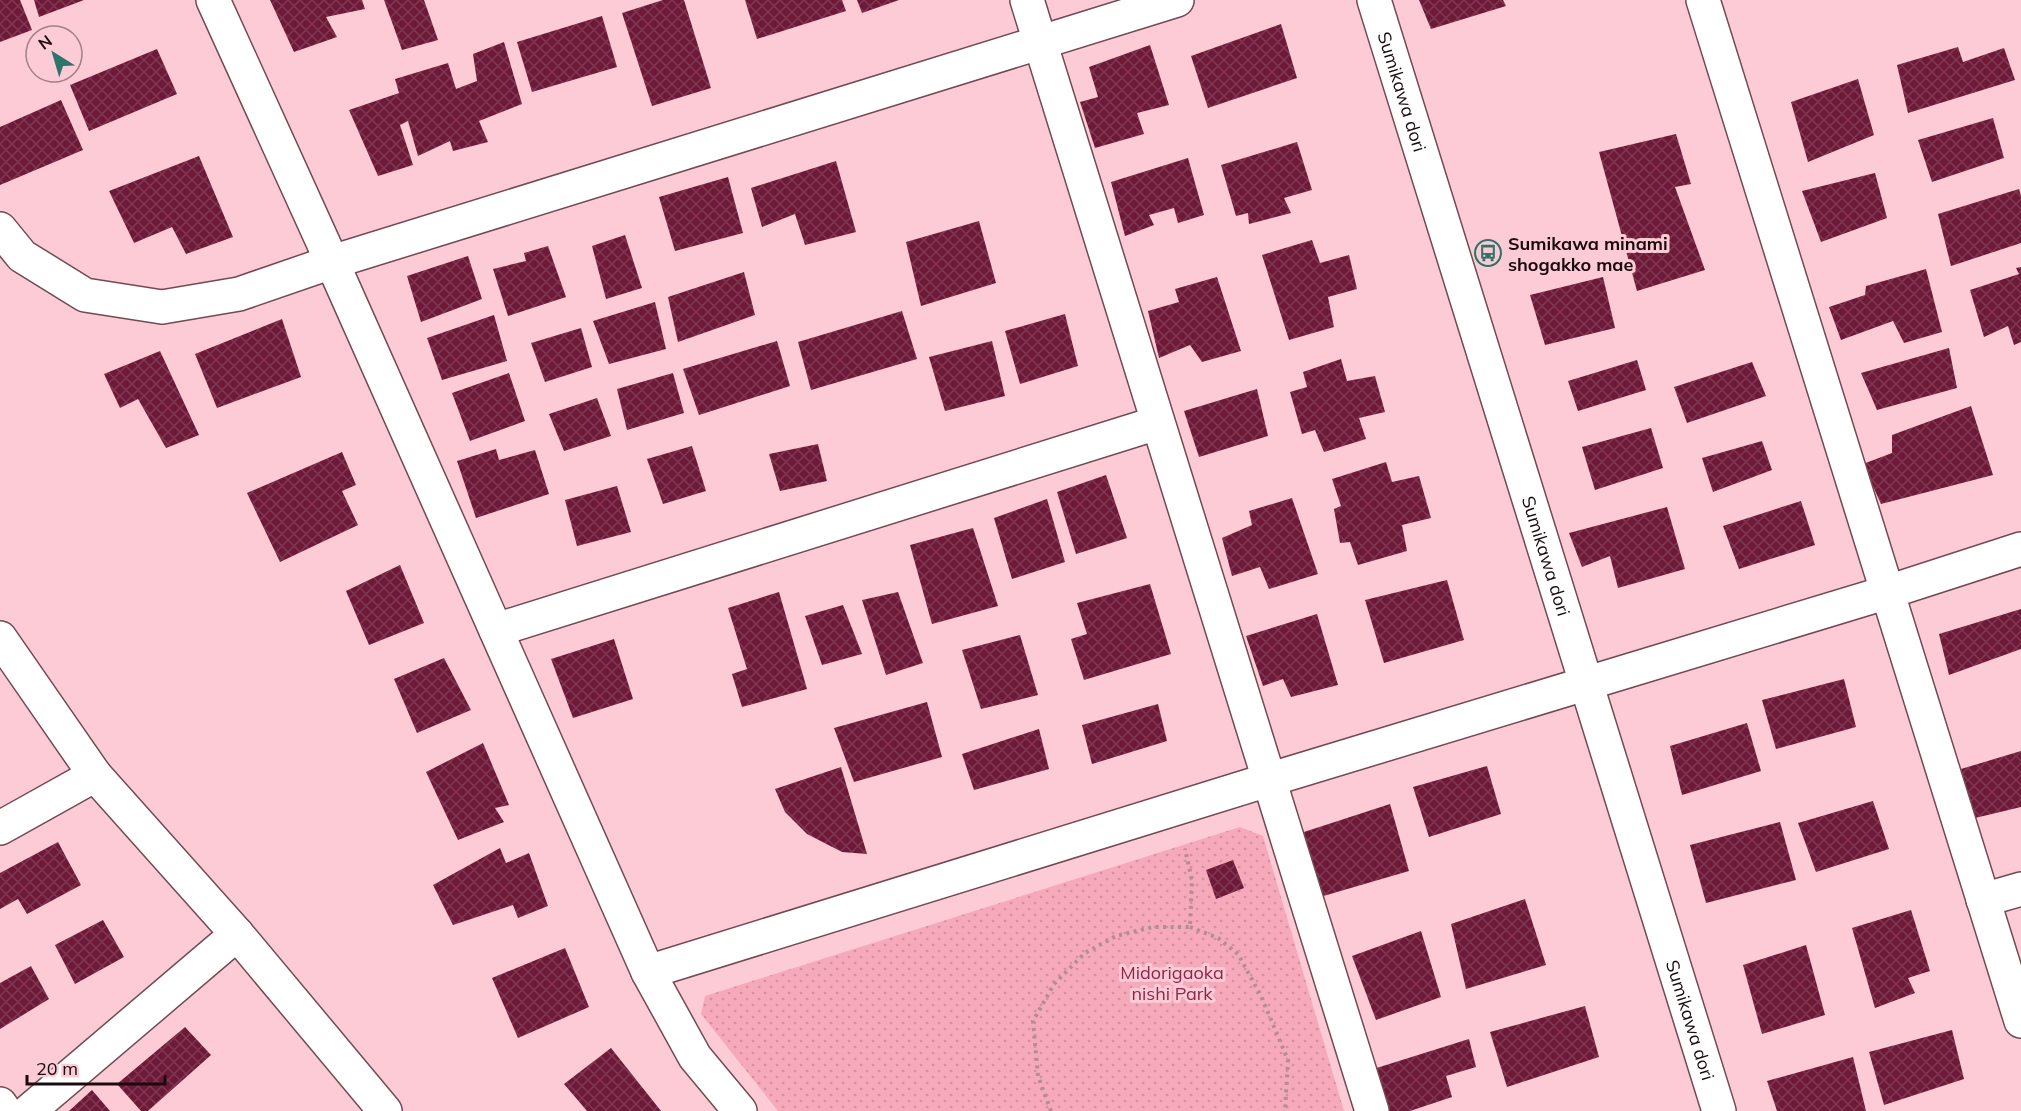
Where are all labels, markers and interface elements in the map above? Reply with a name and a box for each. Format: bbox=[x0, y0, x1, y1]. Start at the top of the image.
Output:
north arrow bbox=[24, 24, 84, 84]
street label: Sumikawa dori bbox=[1373, 29, 1432, 155]
text: N bbox=[34, 30, 56, 54]
place label: Sumikawa minami shogakko mae bbox=[1508, 232, 1668, 276]
bus stop icon: Sumikawa minami shogakko mae bbox=[1473, 238, 1503, 268]
street label: Sumikawa dori bbox=[1517, 493, 1576, 619]
street label: Sumikawa dori bbox=[1661, 957, 1720, 1083]
park label: Midorigaoka nishi Park bbox=[1120, 961, 1224, 1005]
scale bar bbox=[27, 1048, 165, 1086]
text: 20 m bbox=[36, 1057, 78, 1080]

